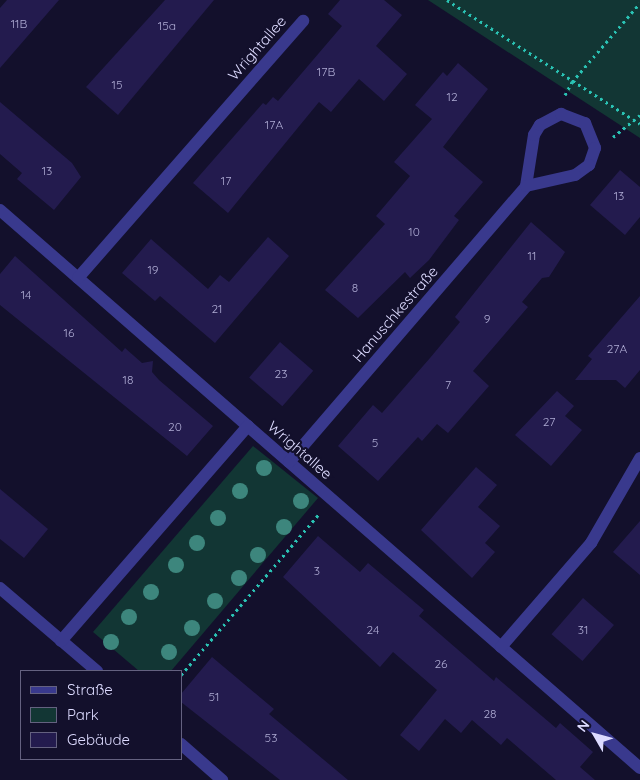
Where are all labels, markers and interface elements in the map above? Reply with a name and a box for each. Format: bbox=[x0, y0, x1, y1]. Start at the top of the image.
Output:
street label: Wrightallee bbox=[224, 12, 290, 84]
house number: 11B bbox=[11, 17, 27, 31]
house number: 15a bbox=[158, 19, 176, 33]
house number: 17B bbox=[317, 65, 335, 79]
house number: 15 bbox=[112, 78, 122, 92]
house number: 12 bbox=[446, 90, 458, 104]
house number: 17A bbox=[265, 118, 283, 132]
house number: 13 bbox=[42, 164, 52, 178]
house number: 17 bbox=[221, 174, 231, 188]
house number: 13 bbox=[614, 189, 624, 203]
house number: 10 bbox=[408, 225, 420, 239]
house number: 11 bbox=[528, 249, 536, 263]
street label: Hanuschkestraße bbox=[349, 262, 441, 366]
house number: 19 bbox=[147, 263, 159, 277]
house number: 8 bbox=[352, 281, 358, 295]
house number: 14 bbox=[21, 288, 31, 302]
house number: 21 bbox=[211, 302, 223, 316]
house number: 9 bbox=[484, 312, 490, 326]
house number: 16 bbox=[64, 326, 74, 340]
house number: 27A bbox=[607, 342, 627, 356]
house number: 23 bbox=[275, 367, 287, 381]
house number: 18 bbox=[123, 373, 133, 387]
house number: 7 bbox=[445, 378, 451, 392]
house number: 27 bbox=[543, 415, 555, 429]
street label: Wrightallee bbox=[264, 417, 336, 483]
house number: 20 bbox=[168, 420, 182, 434]
house number: 5 bbox=[372, 436, 378, 450]
house number: 3 bbox=[314, 564, 320, 578]
house number: 24 bbox=[367, 623, 379, 637]
house number: 31 bbox=[578, 623, 588, 637]
house number: 26 bbox=[434, 657, 448, 671]
legend bbox=[20, 670, 182, 760]
text: Straße bbox=[67, 680, 113, 699]
house number: 51 bbox=[209, 690, 219, 704]
text: Park bbox=[67, 705, 99, 724]
house number: 28 bbox=[483, 707, 497, 721]
north arrow bbox=[570, 710, 620, 760]
text: N bbox=[573, 716, 593, 735]
text: Gebäude bbox=[67, 730, 130, 749]
house number: 53 bbox=[265, 731, 277, 745]

